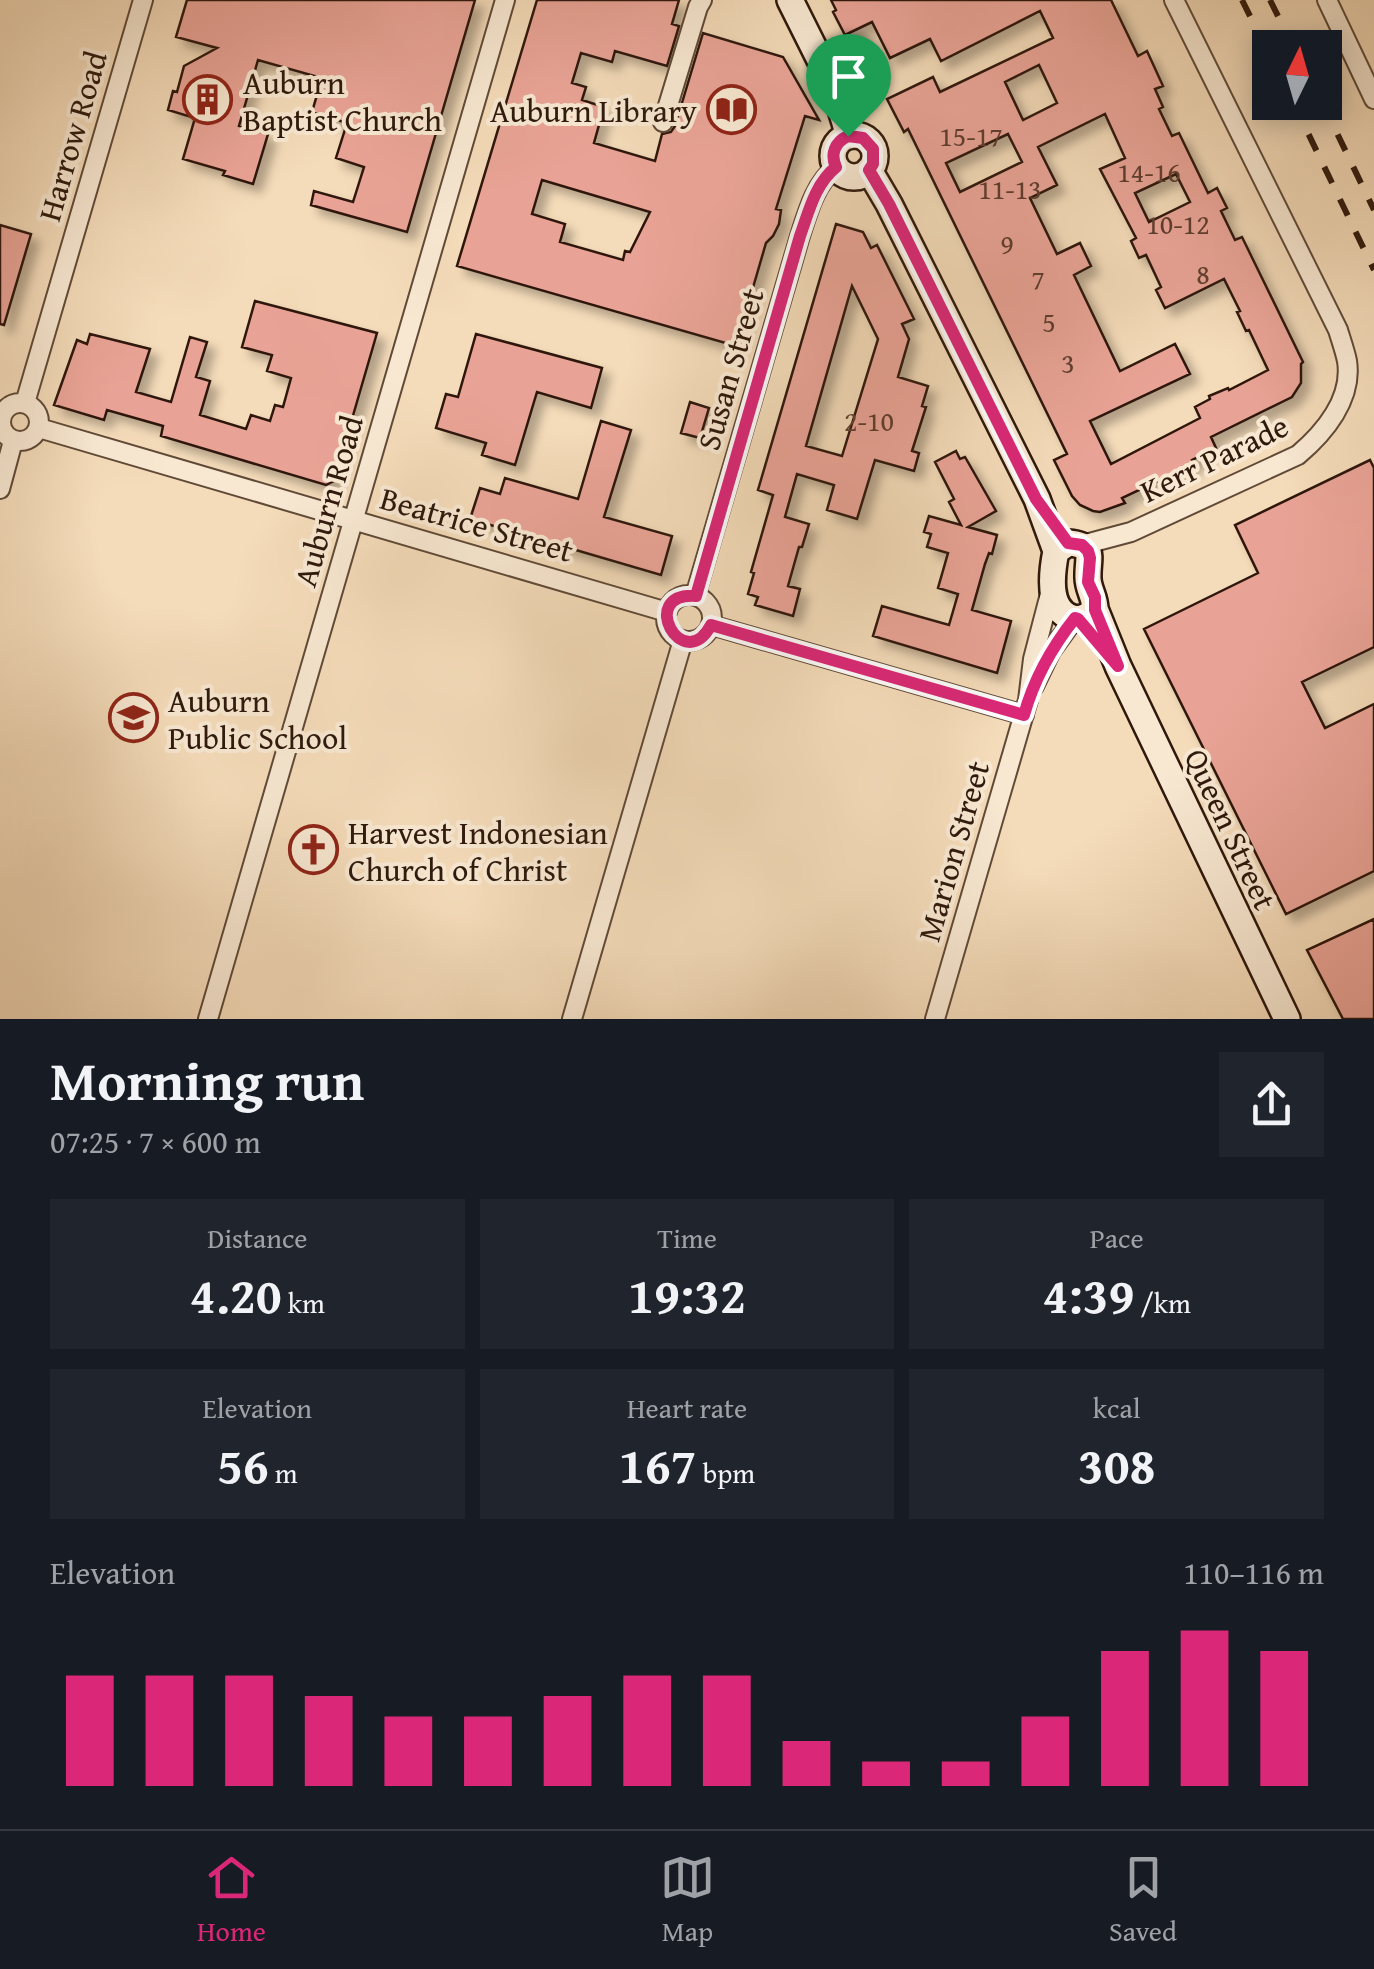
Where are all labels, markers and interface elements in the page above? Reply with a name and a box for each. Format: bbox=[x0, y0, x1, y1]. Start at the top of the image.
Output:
north arrow bbox=[1252, 30, 1342, 120]
map controls bbox=[1252, 30, 1342, 120]
pin bbox=[806, 34, 891, 137]
street label: Harrow Road bbox=[25, 46, 119, 226]
icon: arrive bbox=[821, 49, 876, 104]
place label: Auburn Baptist Church bbox=[243, 59, 442, 143]
building icon: Auburn Baptist Church bbox=[182, 74, 234, 126]
library icon: Auburn Library bbox=[706, 84, 758, 136]
place label: Auburn Library bbox=[490, 87, 697, 134]
house number: 15-17 bbox=[939, 115, 1003, 156]
house number: 14-16 bbox=[1117, 151, 1181, 192]
house number: 11-13 bbox=[978, 168, 1042, 209]
house number: 10-12 bbox=[1146, 203, 1210, 244]
house number: 9 bbox=[1000, 223, 1014, 264]
house number: 8 bbox=[1196, 253, 1210, 294]
house number: 7 bbox=[1031, 258, 1045, 299]
street label: Susan Street bbox=[684, 282, 776, 456]
house number: 5 bbox=[1042, 301, 1056, 342]
house number: 3 bbox=[1061, 342, 1075, 383]
house number: 2-10 bbox=[844, 400, 894, 441]
street label: Kerr Parade bbox=[1132, 402, 1296, 514]
street label: Auburn Road bbox=[281, 410, 375, 592]
street label: Beatrice Street bbox=[375, 474, 579, 574]
place label: Auburn Public School bbox=[168, 677, 347, 761]
school or university icon: Auburn Public School bbox=[107, 692, 159, 744]
street label: Queen Street bbox=[1173, 741, 1289, 917]
street label: Marion Street bbox=[905, 755, 1001, 947]
place label: Harvest Indonesian Church of Christ bbox=[348, 809, 608, 893]
church icon: Harvest Indonesian Church of Christ bbox=[287, 824, 339, 876]
text: Morning run bbox=[50, 1040, 364, 1120]
button: share bbox=[1219, 1052, 1324, 1157]
text: 07:25 · 7 × 600 m bbox=[50, 1118, 261, 1165]
text: Distance bbox=[207, 1217, 308, 1258]
text: Time bbox=[657, 1217, 717, 1258]
text: Pace bbox=[1090, 1217, 1144, 1258]
text: 4.20 bbox=[190, 1258, 282, 1331]
text: 19:32 bbox=[628, 1258, 746, 1331]
text: 4:39 bbox=[1042, 1258, 1134, 1331]
text: km bbox=[282, 1282, 325, 1323]
text: /km bbox=[1134, 1282, 1191, 1323]
text: Elevation bbox=[203, 1387, 312, 1428]
text: Heart rate bbox=[627, 1387, 747, 1428]
text: kcal bbox=[1093, 1387, 1141, 1428]
text: 56 bbox=[217, 1428, 269, 1501]
text: 167 bbox=[619, 1428, 697, 1501]
text: 308 bbox=[1078, 1428, 1156, 1501]
text: m bbox=[269, 1452, 298, 1493]
text: bpm bbox=[697, 1452, 755, 1493]
text: Elevation bbox=[50, 1549, 175, 1596]
text: 110–116 m bbox=[1183, 1549, 1324, 1596]
tab: Home bbox=[197, 1850, 266, 1951]
tab: Map bbox=[660, 1850, 715, 1951]
tab: Saved bbox=[1109, 1850, 1177, 1951]

